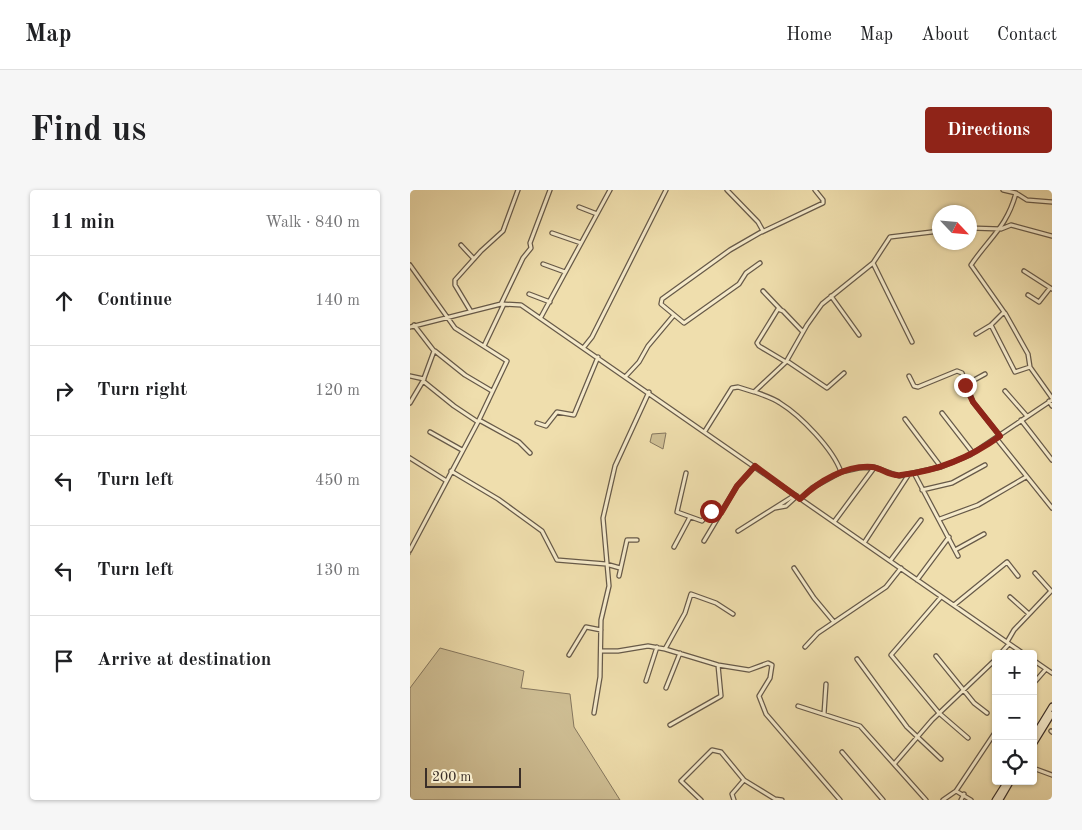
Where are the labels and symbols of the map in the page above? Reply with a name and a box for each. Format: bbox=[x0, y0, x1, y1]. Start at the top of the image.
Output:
north arrow bbox=[932, 205, 977, 250]
route end bbox=[954, 374, 977, 397]
route start bbox=[700, 500, 723, 523]
scale bar bbox=[425, 765, 521, 788]

